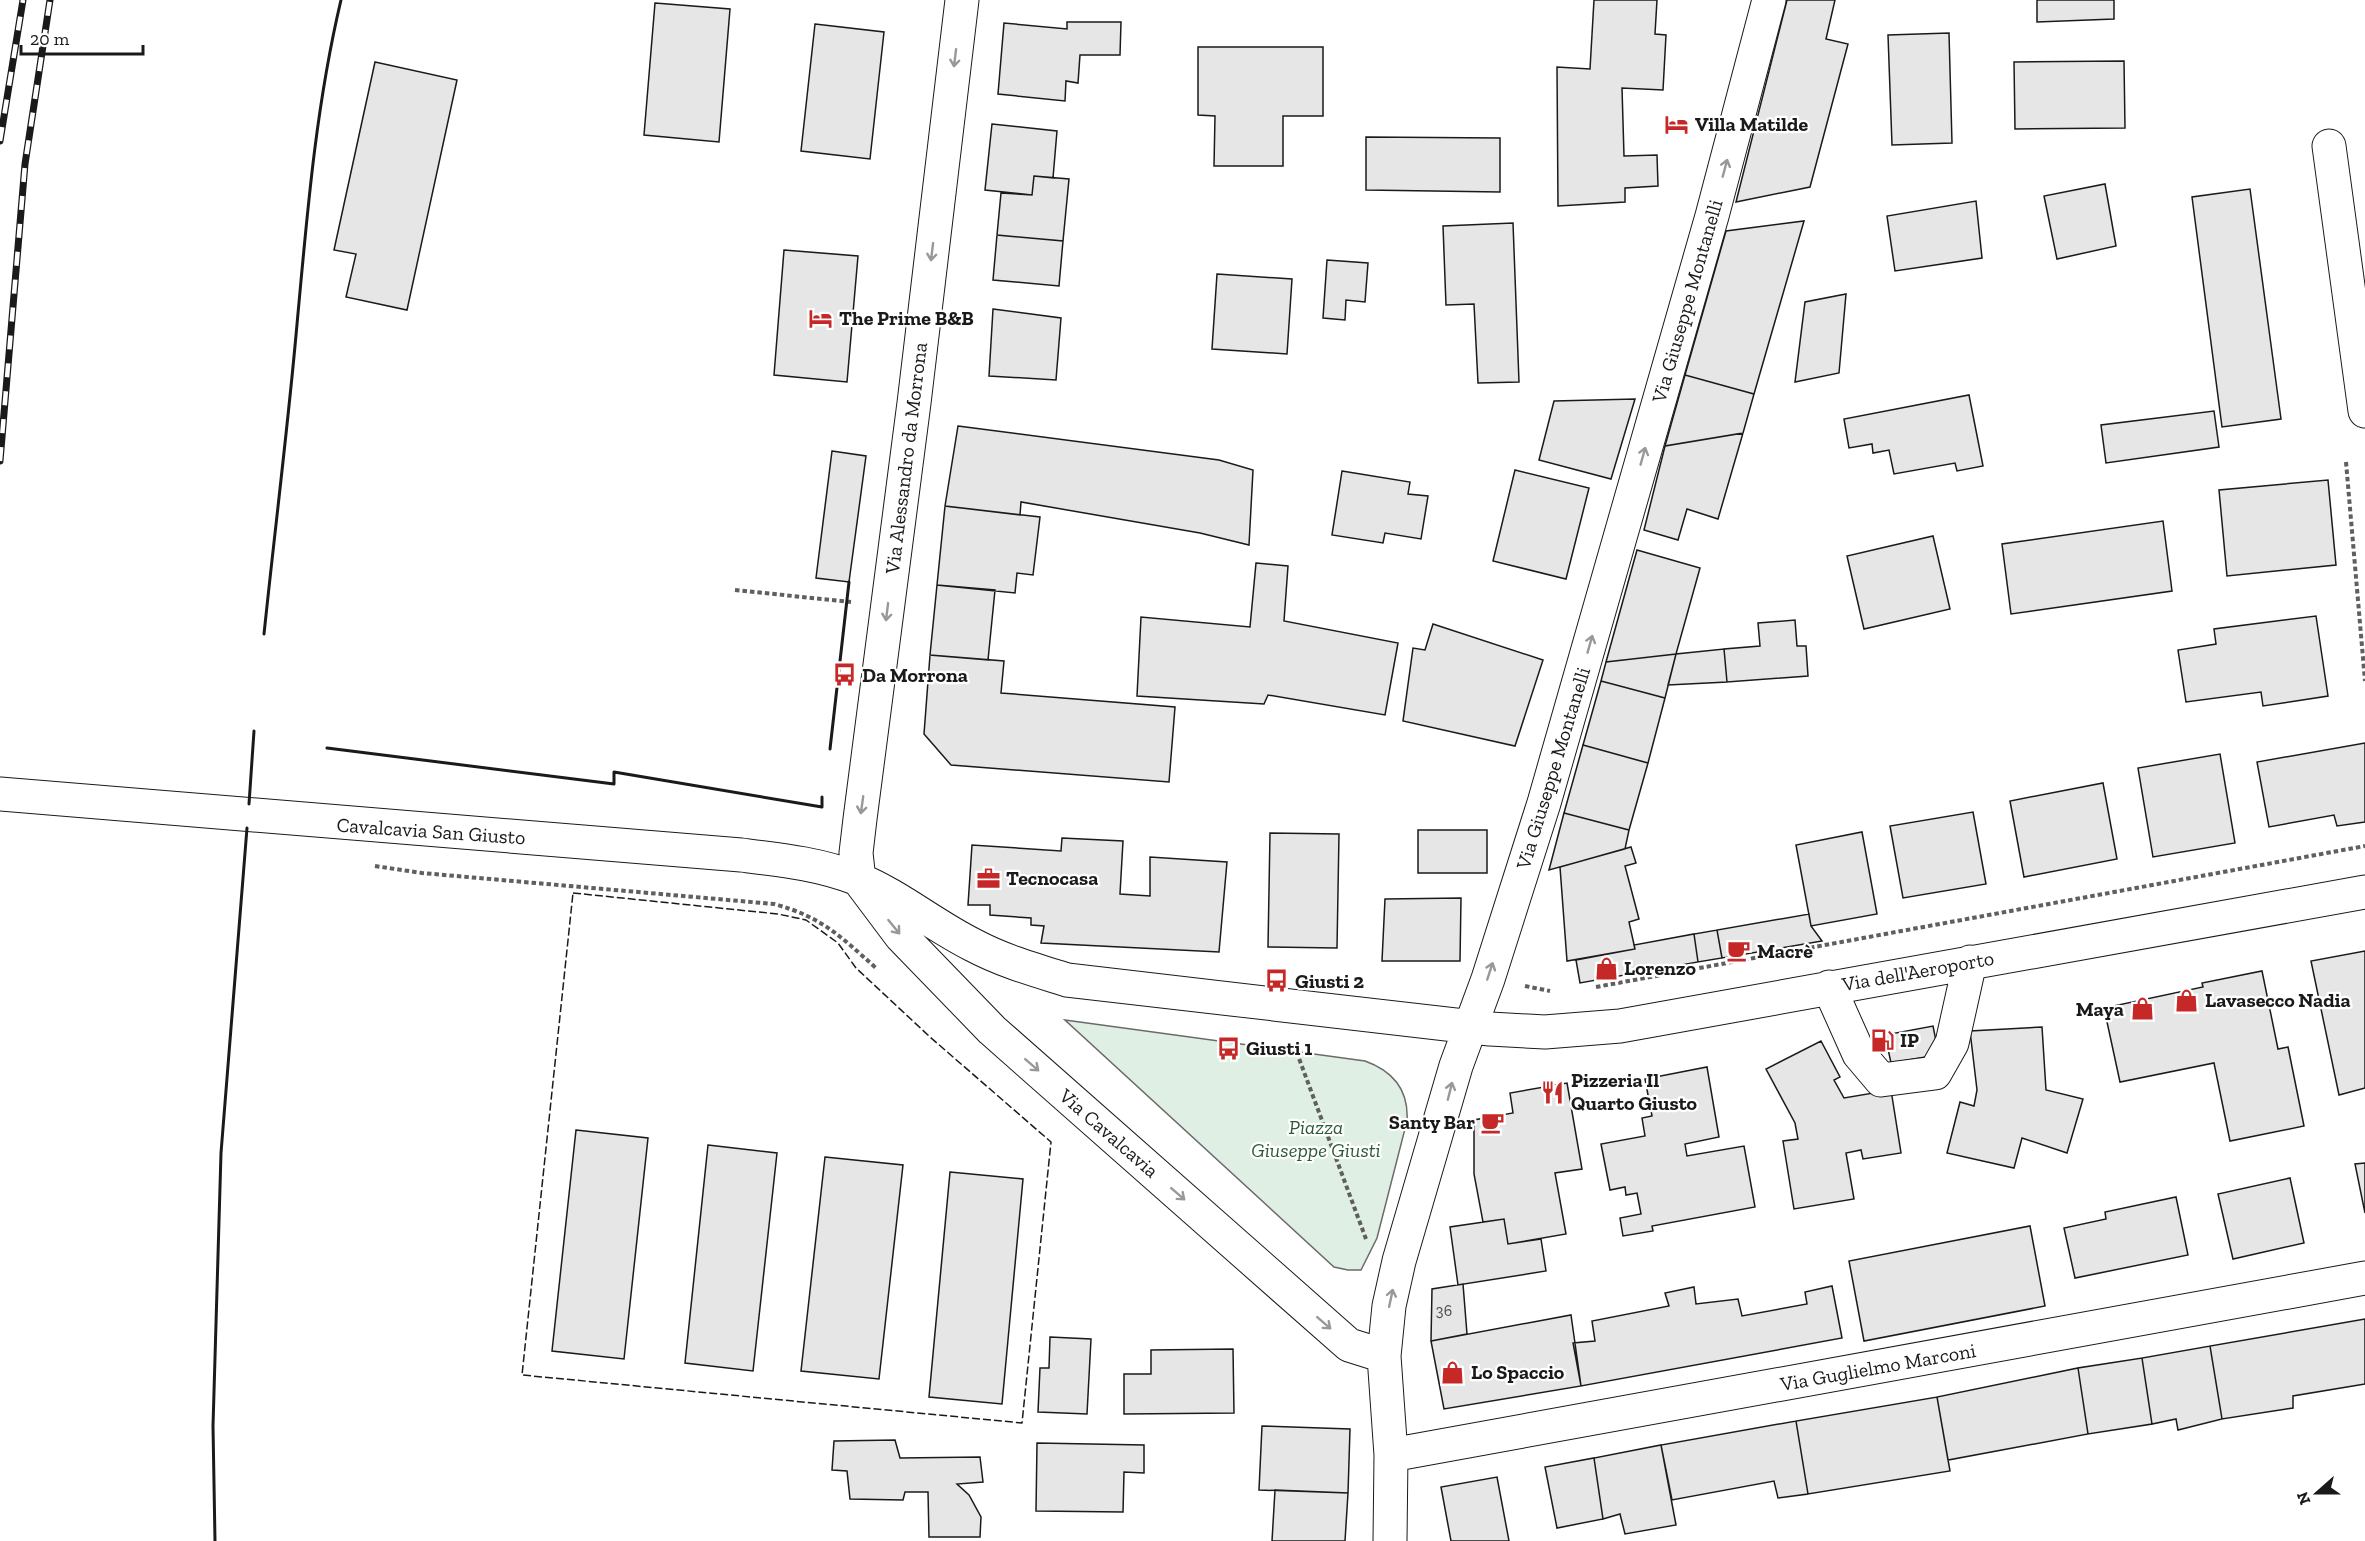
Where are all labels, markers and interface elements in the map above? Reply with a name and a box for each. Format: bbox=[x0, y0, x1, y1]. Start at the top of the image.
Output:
scale bar bbox=[21, 18, 142, 56]
text: 20 m bbox=[30, 28, 70, 50]
one-way arrow bbox=[949, 48, 960, 68]
hotel icon: Villa Matilde bbox=[1664, 111, 1690, 137]
place label: Villa Matilde bbox=[1695, 112, 1808, 136]
one-way arrow bbox=[1720, 158, 1731, 177]
street label: Via Giuseppe Montanelli bbox=[1646, 196, 1728, 406]
one-way arrow bbox=[926, 241, 937, 261]
hotel icon: The Prime B&B bbox=[808, 305, 834, 331]
place label: The Prime B&B bbox=[839, 306, 974, 330]
street label: Via Alessandro da Morrona bbox=[880, 341, 932, 576]
one-way arrow bbox=[1638, 447, 1650, 466]
one-way arrow bbox=[881, 601, 892, 621]
one-way arrow bbox=[1585, 635, 1596, 654]
bus stop icon: Da Morrona bbox=[831, 662, 857, 688]
place label: Da Morrona bbox=[862, 663, 968, 687]
street label: Via Giuseppe Montanelli bbox=[1511, 664, 1595, 873]
one-way arrow bbox=[856, 795, 867, 815]
street label: Cavalcavia San Giusto bbox=[336, 812, 526, 850]
office icon: Tecnocasa bbox=[975, 865, 1001, 891]
place label: Tecnocasa bbox=[1006, 866, 1098, 890]
one-way arrow bbox=[887, 919, 900, 935]
cafe icon: Macrè bbox=[1726, 938, 1752, 964]
place label: Macrè bbox=[1757, 939, 1813, 963]
street label: Via dell'Aeroporto bbox=[1839, 946, 1996, 996]
shop icon: Lorenzo bbox=[1593, 955, 1619, 981]
place label: Lorenzo bbox=[1624, 956, 1697, 980]
one-way arrow bbox=[1486, 962, 1497, 981]
bus stop icon: Giusti 2 bbox=[1264, 968, 1290, 994]
place label: Giusti 2 bbox=[1295, 969, 1364, 993]
shop icon: Lavasecco Nadia bbox=[2174, 987, 2200, 1013]
place label: Lavasecco Nadia bbox=[2205, 988, 2351, 1012]
shop icon: Maya bbox=[2129, 996, 2155, 1022]
place label: Maya bbox=[2076, 997, 2124, 1021]
fuel station icon: IP bbox=[1869, 1027, 1895, 1053]
place label: IP bbox=[1900, 1028, 1919, 1052]
bus stop icon: Giusti 1 bbox=[1215, 1035, 1241, 1061]
place label: Giusti 1 bbox=[1246, 1036, 1312, 1060]
one-way arrow bbox=[1024, 1058, 1039, 1072]
place label: Pizzeria Il Quarto Giusto bbox=[1571, 1068, 1698, 1115]
restaurant icon: Pizzeria Il Quarto Giusto bbox=[1540, 1079, 1566, 1105]
one-way arrow bbox=[1445, 1081, 1456, 1100]
street label: Via Cavalcavia bbox=[1054, 1083, 1164, 1183]
cafe icon: Santy Bar bbox=[1480, 1109, 1506, 1135]
place label: Santy Bar bbox=[1389, 1110, 1475, 1134]
park label: Piazza Giuseppe Giusti bbox=[1251, 1115, 1381, 1162]
one-way arrow bbox=[1170, 1187, 1185, 1201]
one-way arrow bbox=[1386, 1289, 1397, 1309]
house number: 36 bbox=[1436, 1301, 1452, 1320]
one-way arrow bbox=[1316, 1316, 1331, 1330]
street label: Via Guglielmo Marconi bbox=[1777, 1338, 1978, 1396]
shop icon: Lo Spaccio bbox=[1440, 1359, 1466, 1385]
place label: Lo Spaccio bbox=[1471, 1360, 1565, 1384]
north arrow bbox=[2287, 1463, 2347, 1523]
text: N bbox=[2292, 1489, 2315, 1507]

